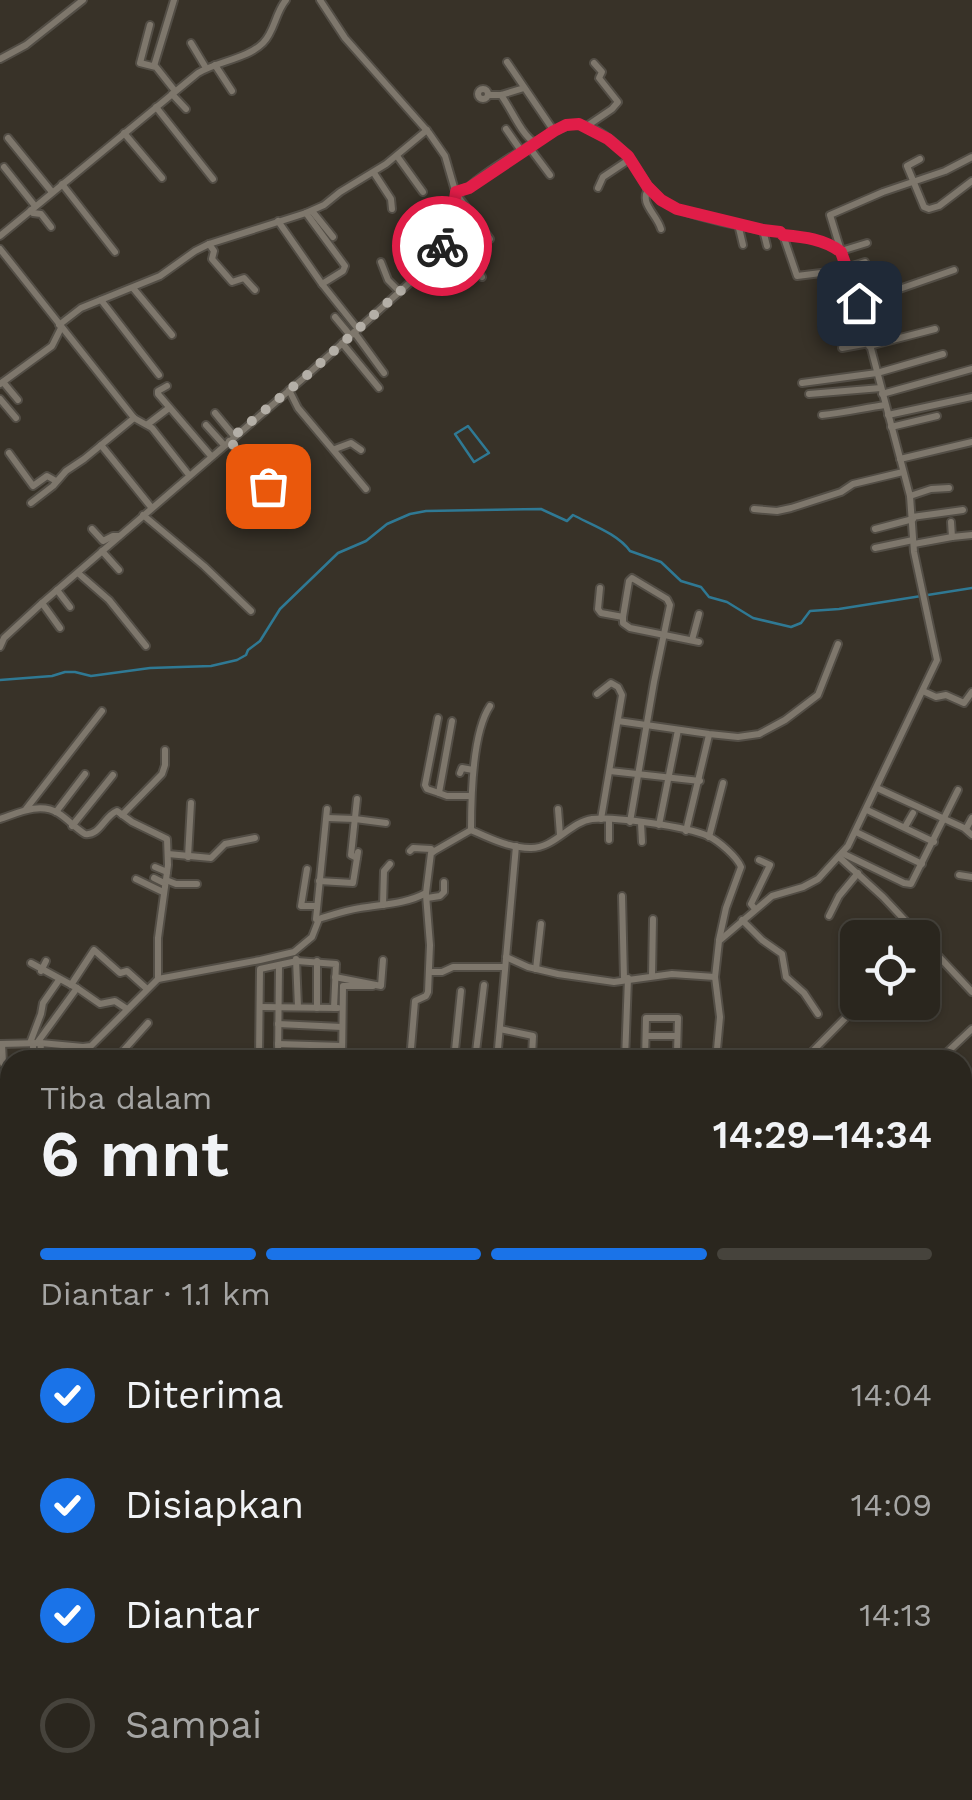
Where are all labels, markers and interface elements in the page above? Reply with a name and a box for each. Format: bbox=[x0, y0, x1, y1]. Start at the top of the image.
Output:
courier bbox=[392, 196, 492, 296]
icon: bike bbox=[415, 219, 470, 274]
pin bbox=[817, 261, 902, 346]
icon: home bbox=[832, 276, 887, 331]
pin bbox=[226, 444, 311, 529]
icon: bag bbox=[241, 459, 296, 514]
map controls bbox=[840, 920, 940, 1020]
button: locate bbox=[840, 920, 940, 1020]
text: Tiba dalam bbox=[40, 1079, 212, 1117]
text: 14:29–14:34 bbox=[713, 1113, 932, 1157]
text: 6 mnt bbox=[40, 1116, 229, 1192]
text: Diantar · 1.1 km bbox=[40, 1275, 271, 1313]
icon: check bbox=[40, 1368, 95, 1423]
text: Diterima bbox=[125, 1373, 284, 1417]
text: 14:04 bbox=[851, 1376, 932, 1414]
icon: check bbox=[40, 1478, 95, 1533]
text: Disiapkan bbox=[125, 1483, 304, 1527]
text: 14:09 bbox=[851, 1486, 932, 1524]
icon: check bbox=[40, 1588, 95, 1643]
text: Diantar bbox=[125, 1593, 260, 1637]
text: 14:13 bbox=[859, 1596, 932, 1634]
text: Sampai bbox=[125, 1703, 262, 1747]

